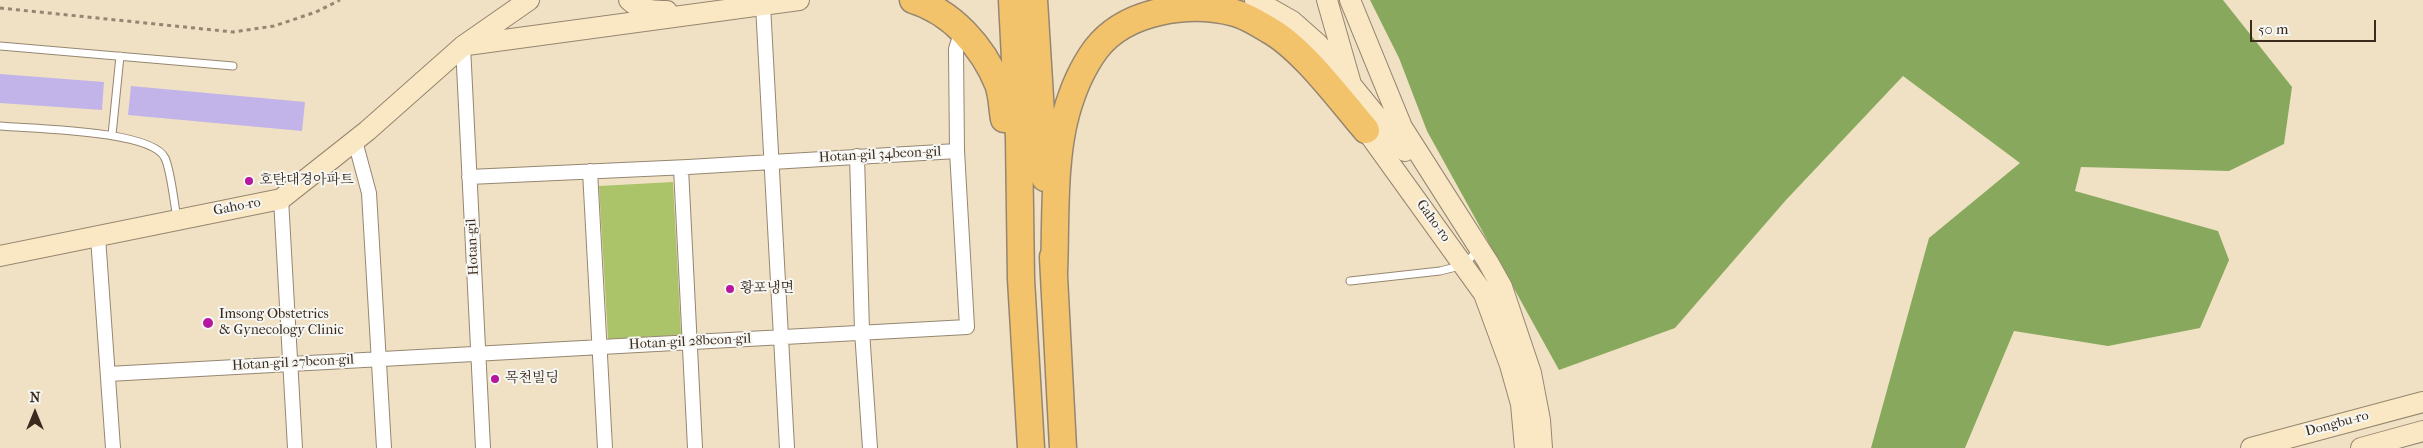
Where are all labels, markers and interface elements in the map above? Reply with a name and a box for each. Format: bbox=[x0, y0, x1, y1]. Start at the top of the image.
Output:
scale bar bbox=[2253, 10, 2379, 42]
text: 50 m bbox=[2258, 20, 2288, 38]
street label: Hotan-gil 34beon-gil bbox=[818, 143, 942, 167]
place label: 호탄대경아파트 bbox=[259, 173, 354, 189]
marker: 호탄대경아파트 bbox=[243, 175, 255, 187]
street label: Gaho-ro bbox=[212, 194, 262, 220]
street label: Gaho-ro bbox=[1412, 197, 1454, 245]
street label: Hotan-gil bbox=[463, 218, 483, 276]
place label: 황포냉면 bbox=[740, 281, 794, 297]
marker: 황포냉면 bbox=[724, 283, 736, 295]
place label: Imsong Obstetrics & Gynecology Clinic bbox=[219, 307, 344, 340]
marker: Imsong Obstetrics & Gynecology Clinic bbox=[201, 316, 215, 330]
street label: Hotan-gil 28beon-gil bbox=[628, 330, 752, 354]
street label: Hotan-gil 27beon-gil bbox=[232, 351, 354, 375]
place label: 목천빌딩 bbox=[505, 371, 559, 387]
marker: 목천빌딩 bbox=[489, 373, 501, 385]
north arrow bbox=[10, 388, 60, 438]
text: N bbox=[30, 389, 40, 406]
street label: Dongbu-ro bbox=[2303, 407, 2371, 441]

